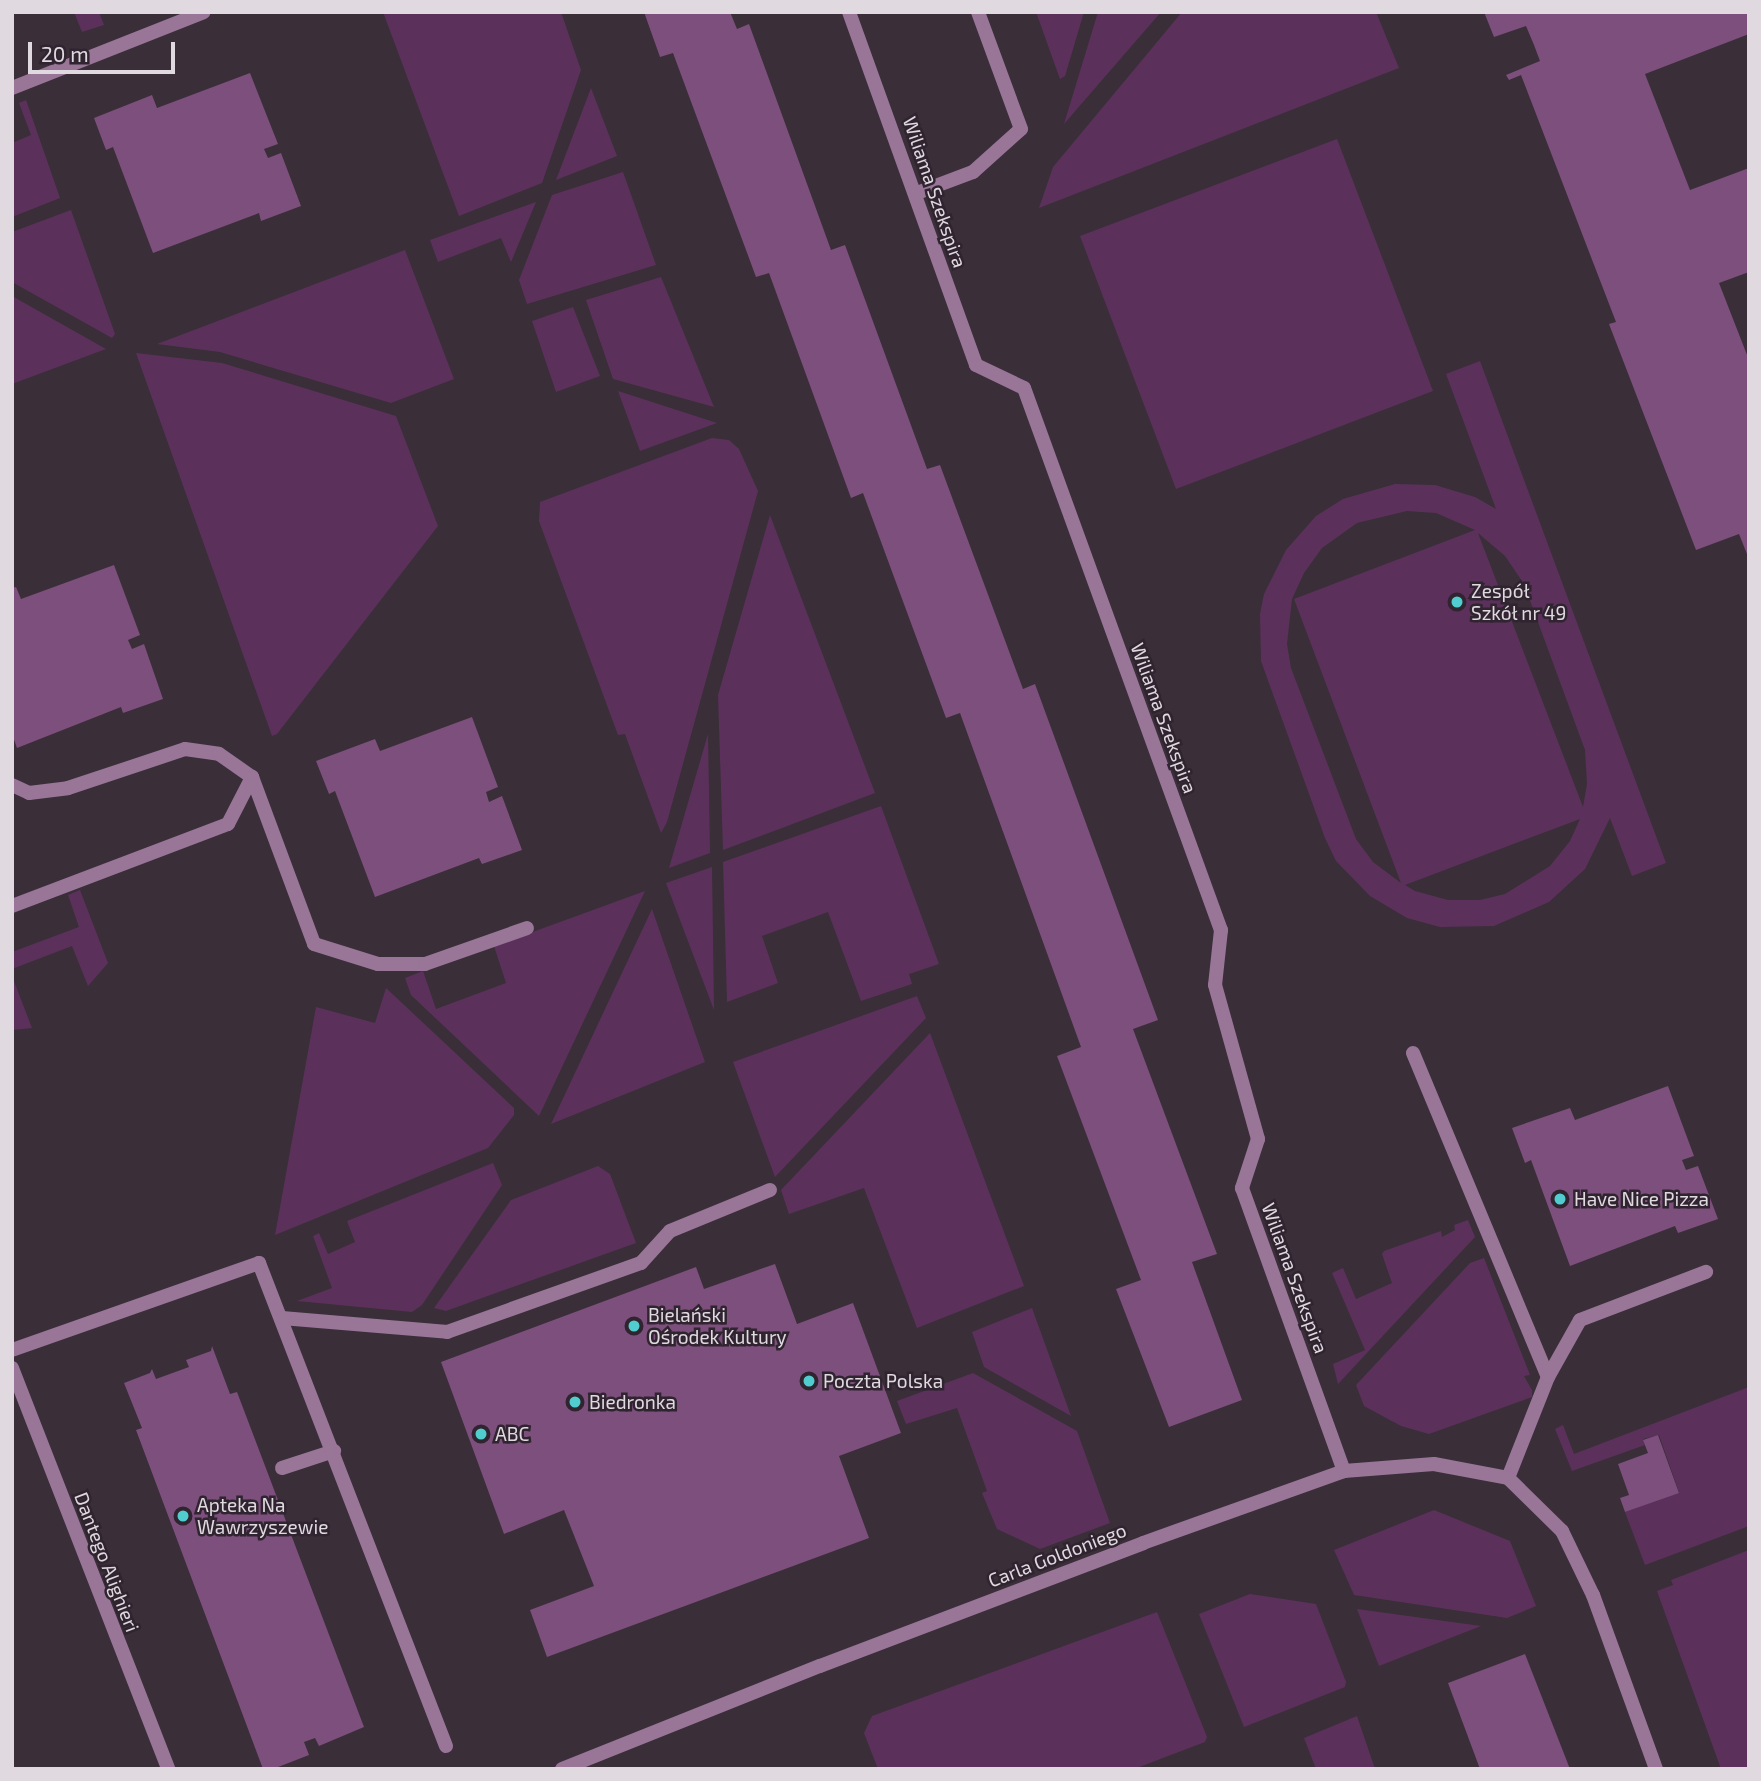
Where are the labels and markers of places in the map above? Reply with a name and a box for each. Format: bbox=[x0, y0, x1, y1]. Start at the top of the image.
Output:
place label: Zespół Szkół nr 49 bbox=[1471, 580, 1567, 624]
marker: Zespół Szkół nr 49 bbox=[1449, 594, 1465, 610]
place label: Have Nice Pizza bbox=[1574, 1188, 1709, 1210]
marker: Have Nice Pizza bbox=[1552, 1191, 1568, 1207]
place label: Bielański Ośrodek Kultury bbox=[648, 1304, 787, 1348]
marker: Bielański Ośrodek Kultury bbox=[626, 1318, 642, 1334]
place label: Poczta Polska bbox=[823, 1370, 943, 1392]
marker: Poczta Polska bbox=[801, 1373, 817, 1389]
place label: Biedronka bbox=[589, 1391, 676, 1413]
marker: Biedronka bbox=[567, 1394, 583, 1410]
place label: ABC bbox=[495, 1423, 529, 1445]
marker: ABC bbox=[473, 1426, 489, 1442]
place label: Apteka Na Wawrzyszewie bbox=[197, 1494, 328, 1538]
marker: Apteka Na Wawrzyszewie bbox=[175, 1508, 191, 1524]

